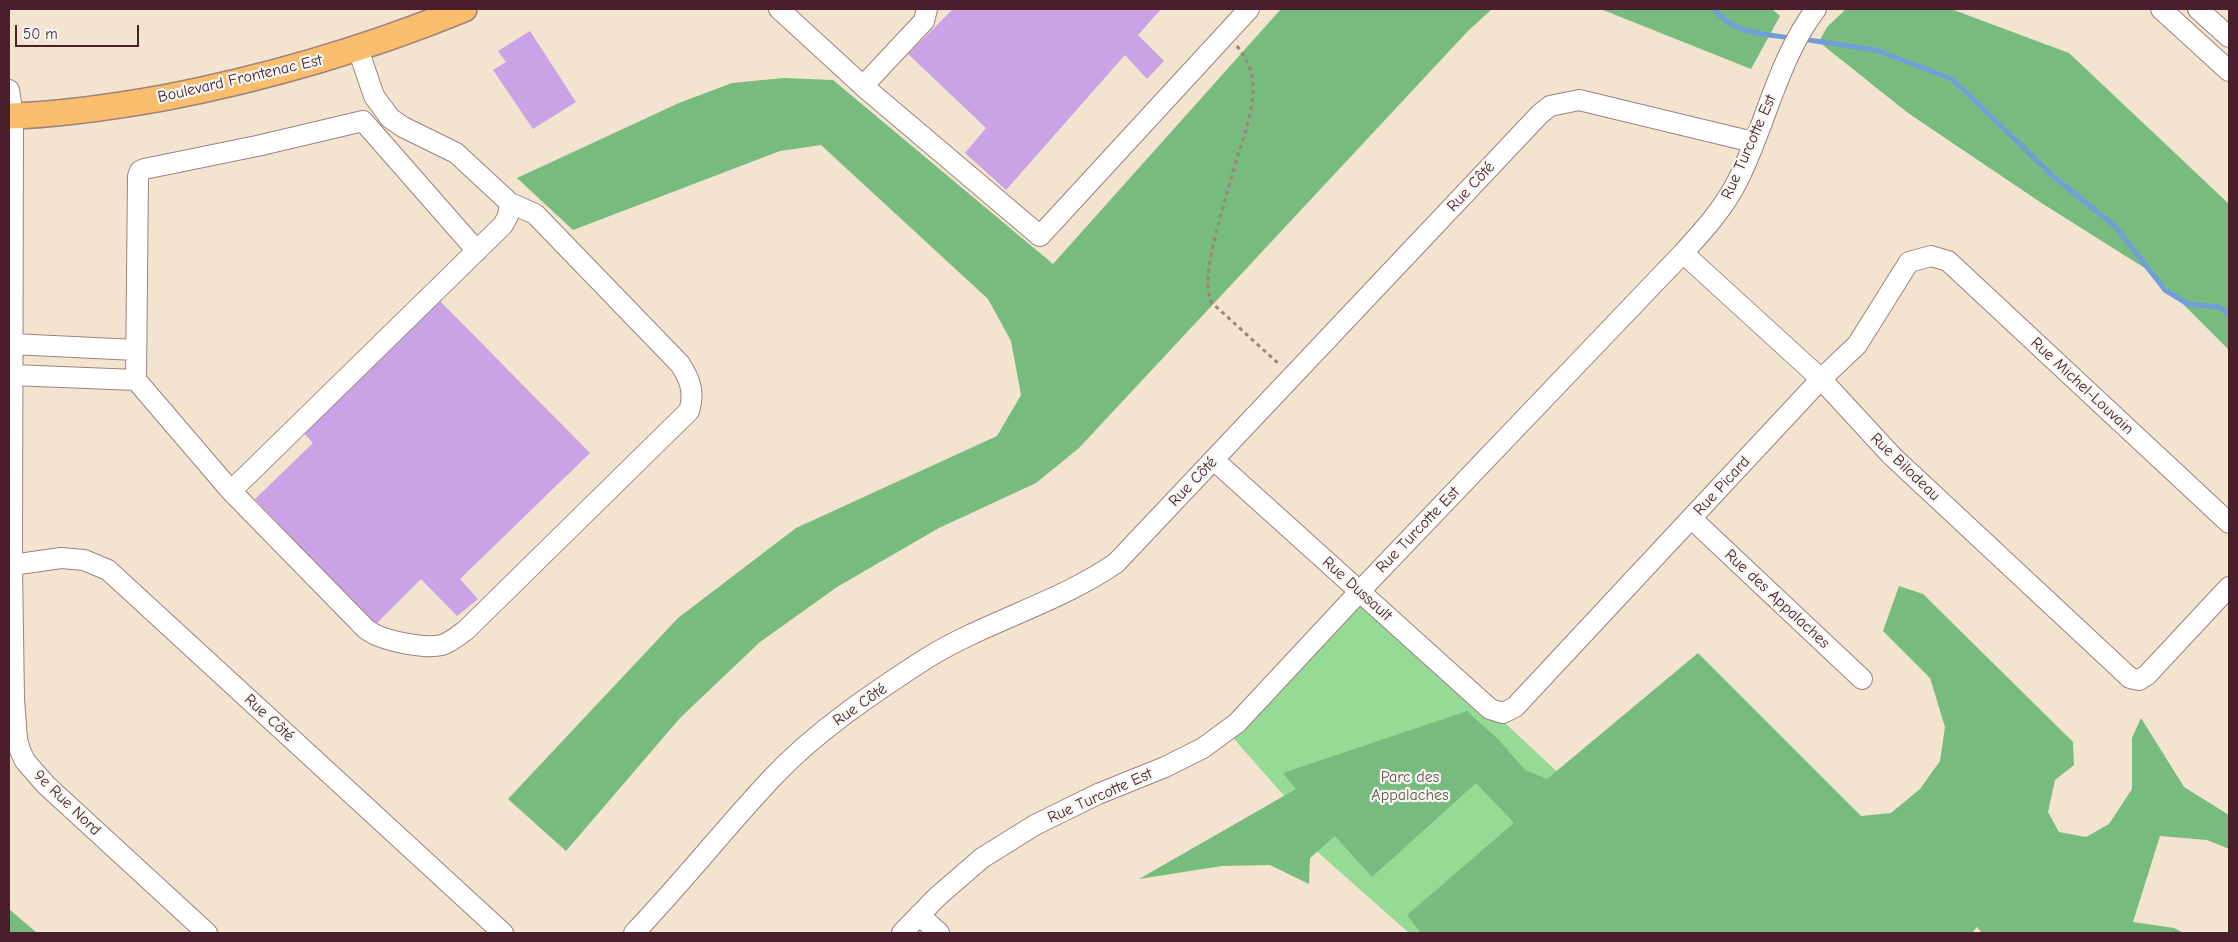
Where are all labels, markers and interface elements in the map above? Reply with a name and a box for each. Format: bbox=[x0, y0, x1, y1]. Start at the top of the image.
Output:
scale bar bbox=[18, 15, 141, 47]
text: 50 m bbox=[23, 25, 58, 43]
street label: Boulevard Frontenac Est bbox=[156, 51, 324, 107]
street label: Rue Turcotte Est bbox=[1717, 92, 1781, 202]
street label: Rue Côté bbox=[1443, 158, 1499, 216]
street label: Rue Michel-Louvain bbox=[2027, 333, 2137, 439]
street label: Rue Bilodeau bbox=[1866, 429, 1944, 505]
street label: Rue Picard bbox=[1690, 452, 1754, 520]
street label: Rue Côté bbox=[1165, 453, 1221, 511]
street label: Rue Turcotte Est bbox=[1372, 483, 1464, 577]
street label: Rue des Appalaches bbox=[1720, 545, 1834, 653]
street label: Rue Dussault bbox=[1318, 553, 1396, 625]
street label: Rue Côté bbox=[829, 680, 891, 730]
street label: Rue Côté bbox=[240, 690, 298, 746]
street label: Rue Turcotte Est bbox=[1045, 764, 1155, 828]
street label: 9e Rue Nord bbox=[29, 766, 105, 840]
park label: Parc des Appalaches bbox=[1371, 767, 1449, 805]

